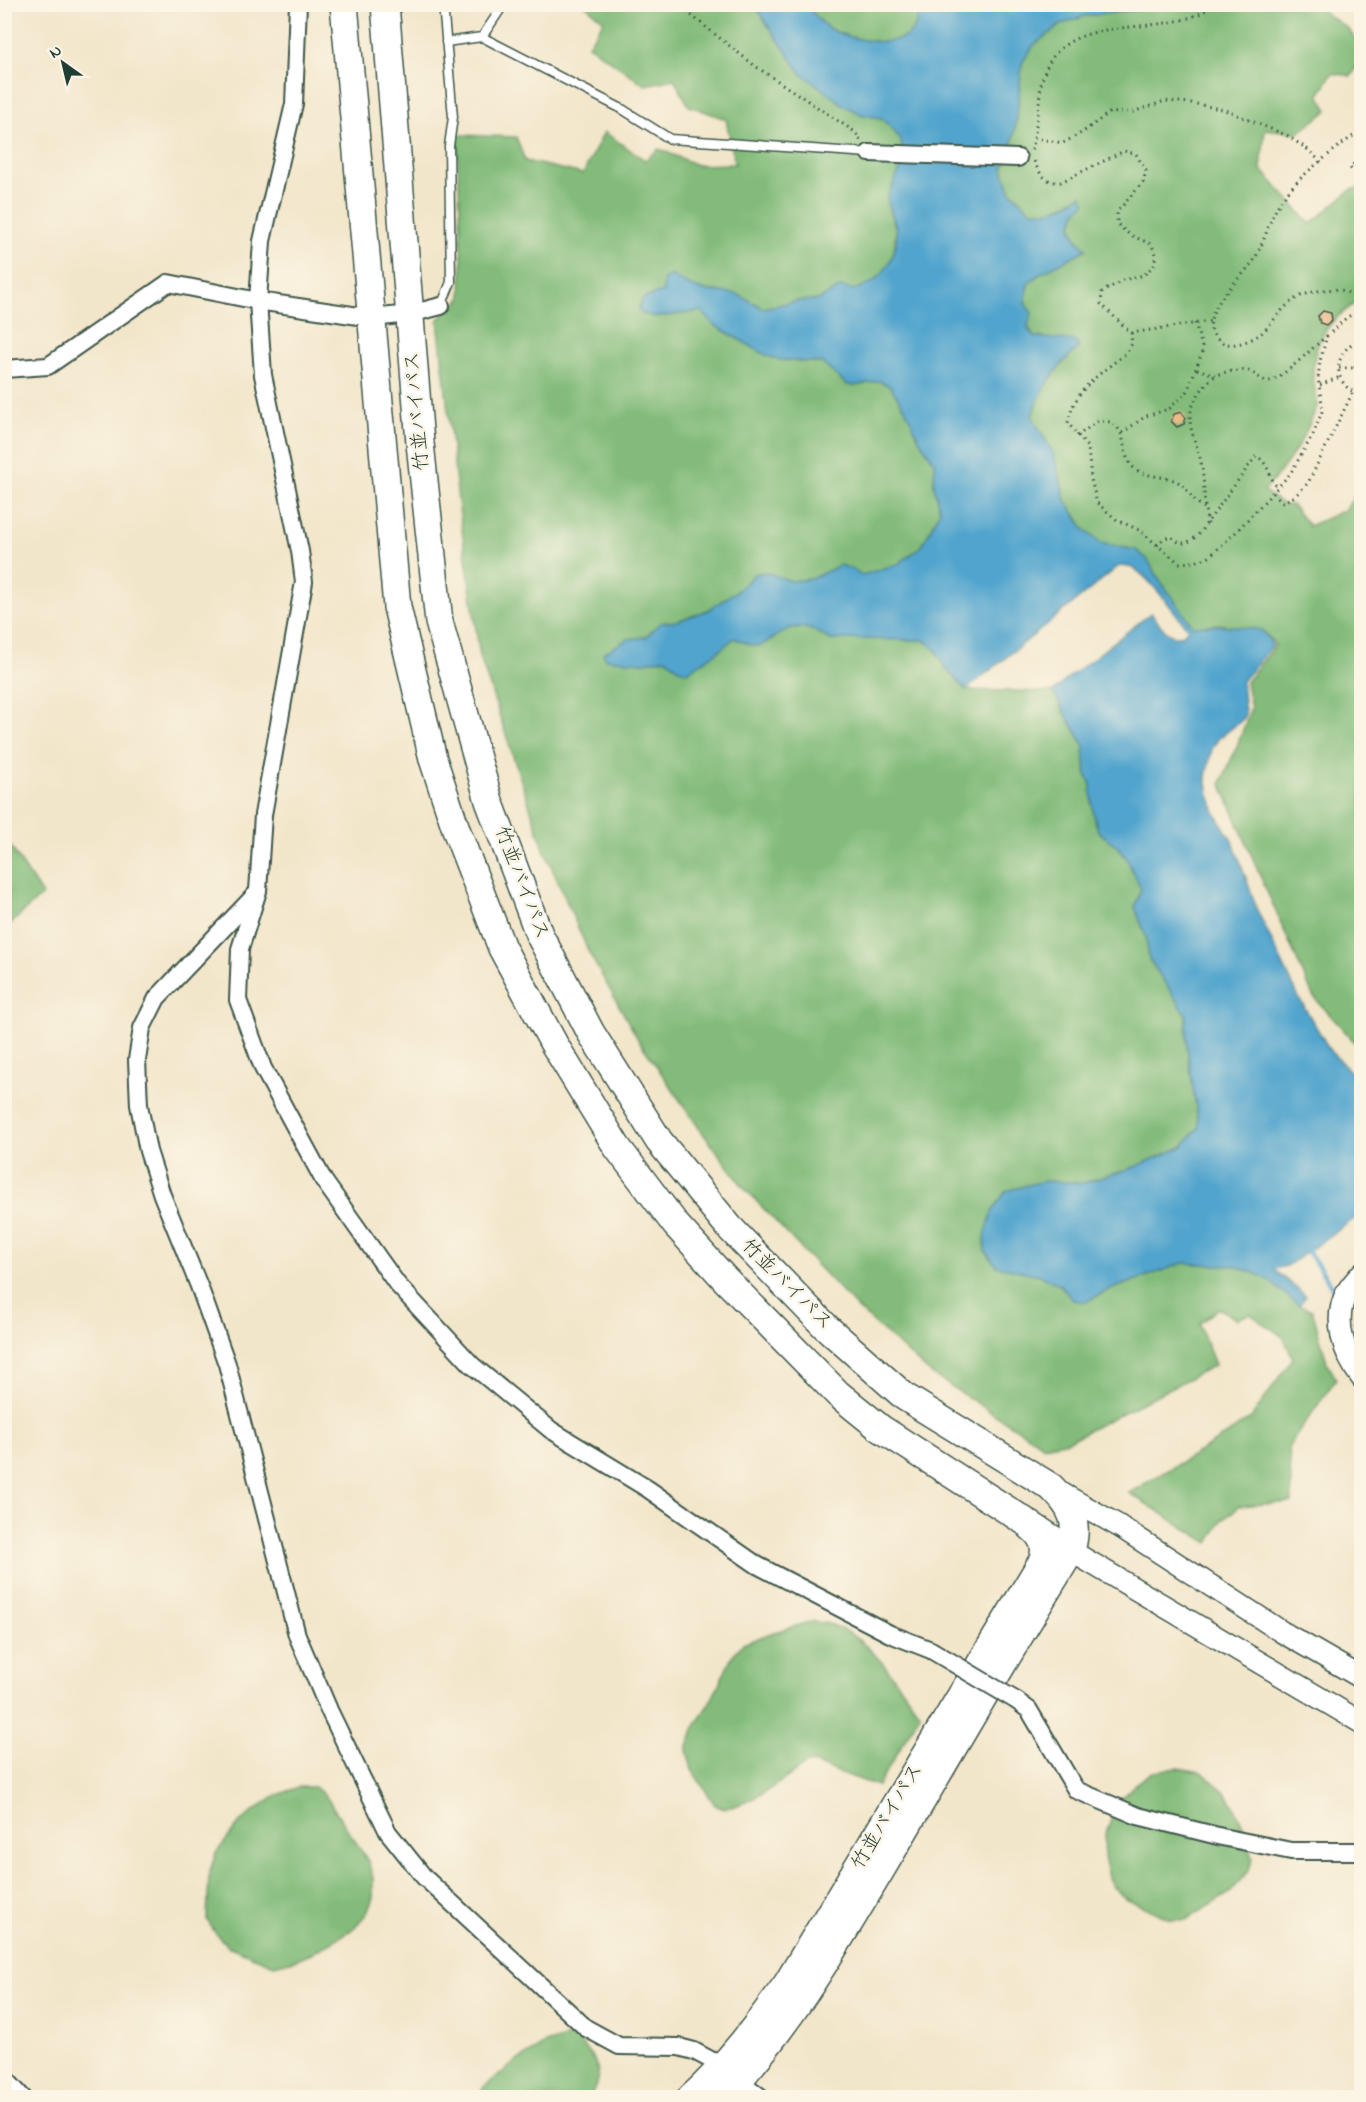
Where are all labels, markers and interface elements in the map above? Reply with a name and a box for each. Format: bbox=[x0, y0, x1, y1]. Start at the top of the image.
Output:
north arrow bbox=[33, 33, 93, 93]
text: N bbox=[45, 39, 67, 65]
street label: 竹並バイパス bbox=[398, 350, 438, 472]
street label: 竹並バイパス bbox=[486, 822, 556, 944]
street label: 竹並バイパス bbox=[733, 1232, 839, 1338]
street label: 竹並バイパス bbox=[845, 1758, 931, 1876]

